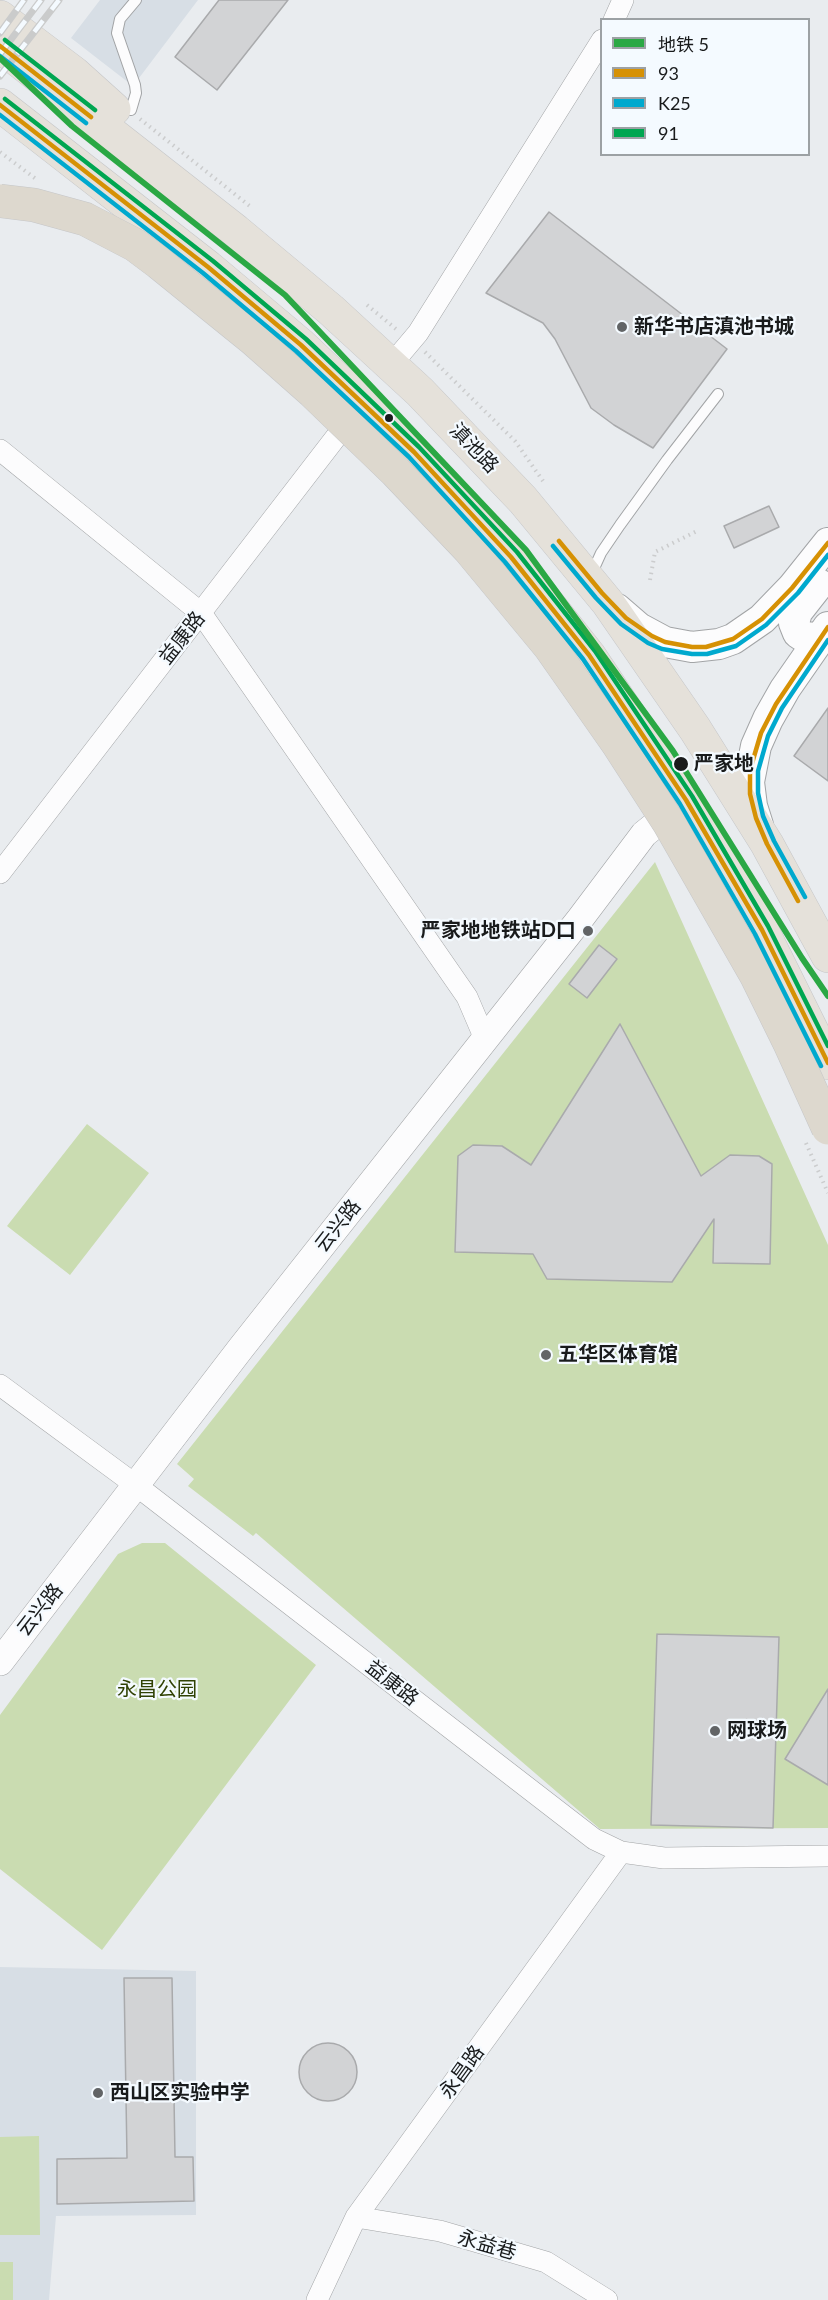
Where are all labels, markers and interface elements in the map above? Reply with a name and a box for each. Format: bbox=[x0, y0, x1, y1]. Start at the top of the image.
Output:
legend bbox=[600, 18, 810, 156]
text: 地铁 5 bbox=[658, 33, 709, 55]
text: 93 bbox=[658, 62, 679, 84]
text: K25 bbox=[658, 92, 691, 114]
text: 91 bbox=[658, 122, 679, 144]
place label: 新华书店滇池书城 bbox=[634, 315, 794, 339]
marker: 新华书店滇池书城 bbox=[615, 320, 629, 334]
unlabelled marker bbox=[383, 412, 395, 424]
street label: 滇池路 bbox=[445, 418, 503, 478]
street label: 益康路 bbox=[154, 607, 210, 669]
place label: 严家地 bbox=[694, 752, 754, 776]
marker: 严家地 bbox=[672, 755, 690, 773]
place label: 严家地地铁站D口 bbox=[421, 919, 576, 943]
marker: 严家地地铁站D口 bbox=[581, 924, 595, 938]
street label: 云兴路 bbox=[310, 1195, 366, 1257]
place label: 五华区体育馆 bbox=[558, 1343, 678, 1367]
marker: 五华区体育馆 bbox=[539, 1348, 553, 1362]
street label: 云兴路 bbox=[12, 1579, 68, 1641]
street label: 益康路 bbox=[361, 1655, 423, 1711]
park label: 永昌公园 bbox=[117, 1678, 197, 1702]
place label: 网球场 bbox=[727, 1719, 787, 1743]
marker: 网球场 bbox=[708, 1724, 722, 1738]
street label: 永昌路 bbox=[435, 2041, 489, 2103]
place label: 西山区实验中学 bbox=[110, 2081, 250, 2105]
marker: 西山区实验中学 bbox=[91, 2086, 105, 2100]
street label: 永益巷 bbox=[455, 2225, 519, 2265]

